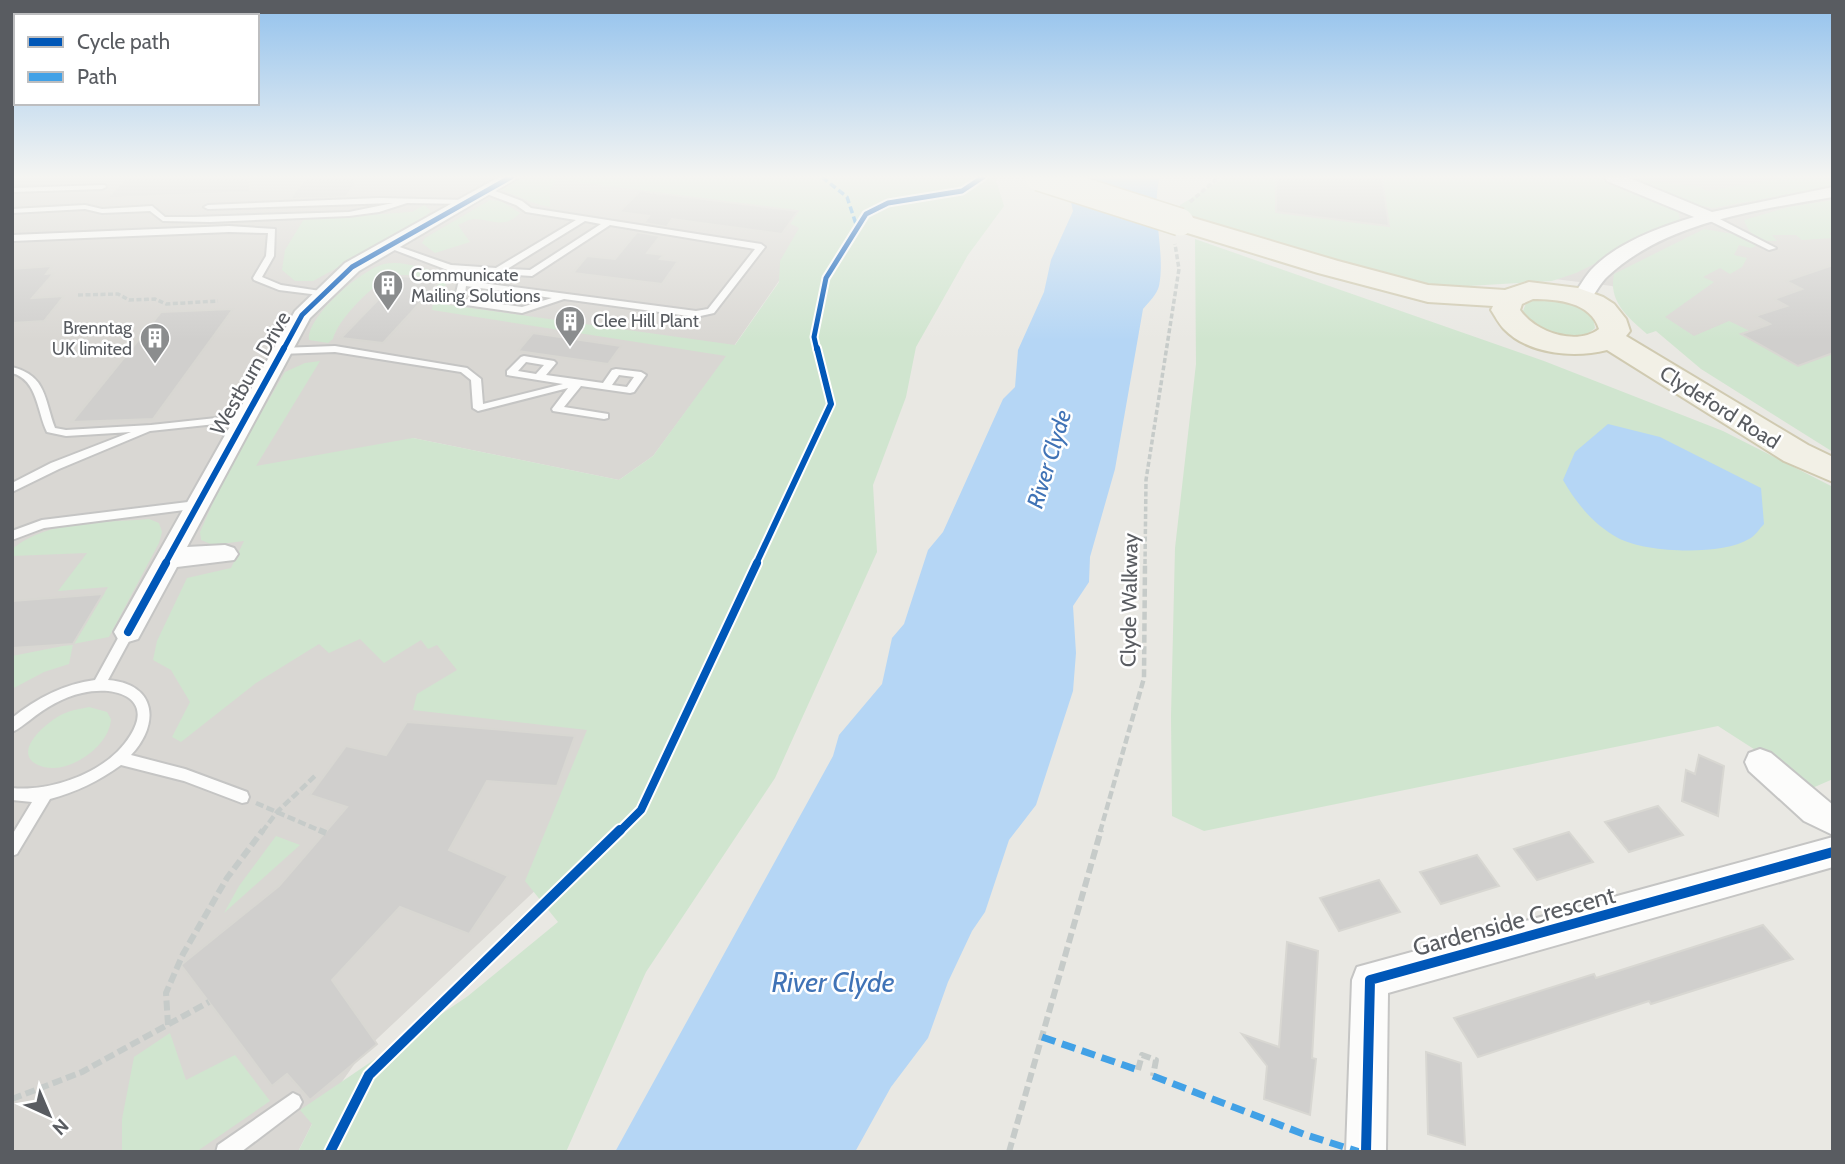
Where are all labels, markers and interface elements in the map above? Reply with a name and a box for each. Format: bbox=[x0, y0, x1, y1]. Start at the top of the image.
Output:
legend bbox=[14, 14, 259, 105]
text: Cycle path bbox=[77, 29, 170, 54]
text: Path bbox=[77, 64, 117, 89]
place label: Communicate Mailing Solutions bbox=[411, 264, 541, 307]
building icon: Communicate Mailing Solutions bbox=[371, 268, 405, 312]
building icon: Clee Hill Plant bbox=[553, 304, 587, 348]
street label: Westburn Drive bbox=[205, 307, 296, 439]
place label: Clee Hill Plant bbox=[593, 310, 699, 332]
place label: Brenntag UK limited bbox=[52, 317, 133, 360]
building icon: Brenntag UK limited bbox=[138, 321, 172, 365]
street label: Clydeford Road bbox=[1655, 360, 1785, 454]
water label: River Clyde bbox=[1021, 407, 1077, 511]
street label: Clyde Walkway bbox=[1115, 532, 1143, 667]
street label: Gardenside Crescent bbox=[1410, 880, 1618, 962]
water label: River Clyde bbox=[771, 965, 895, 999]
north arrow bbox=[14, 1080, 84, 1150]
text: N bbox=[48, 1114, 73, 1140]

